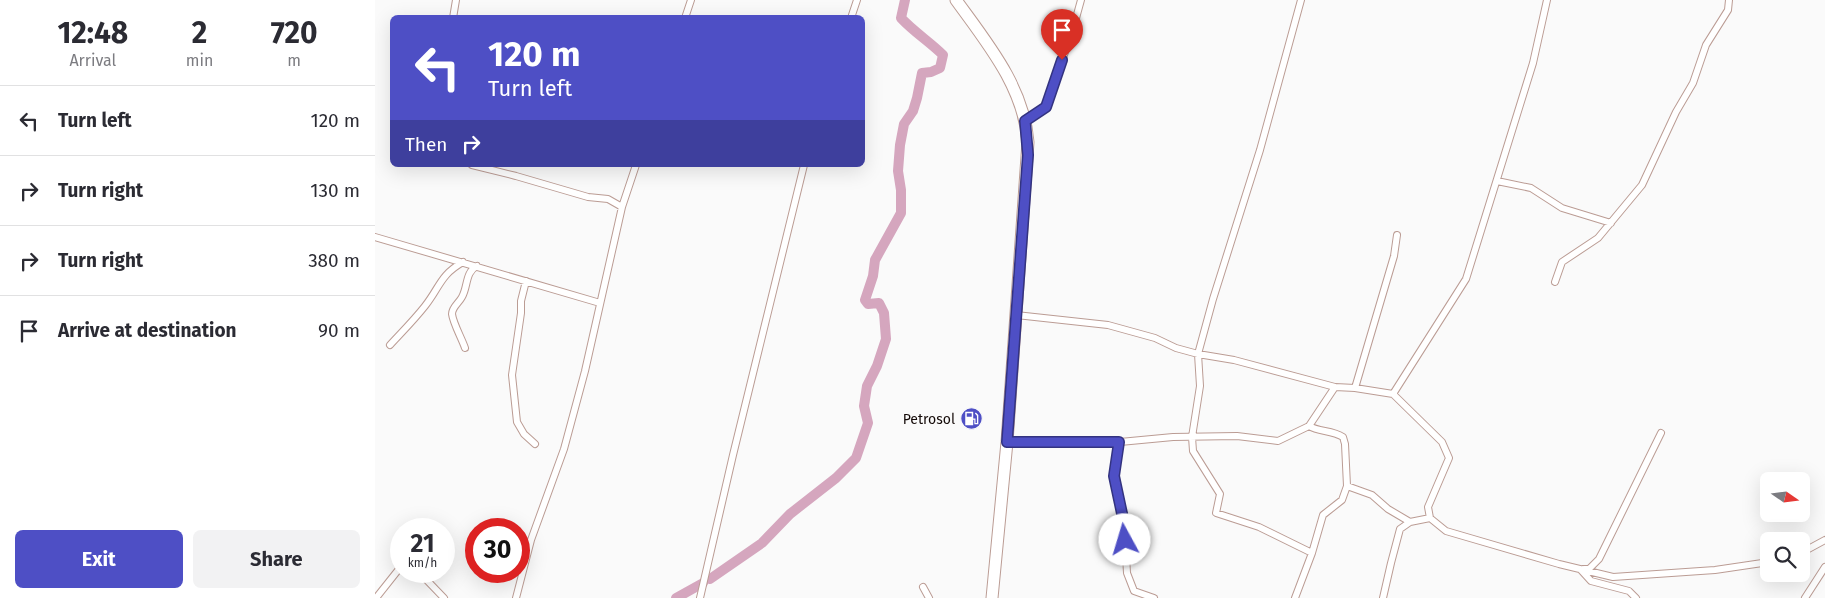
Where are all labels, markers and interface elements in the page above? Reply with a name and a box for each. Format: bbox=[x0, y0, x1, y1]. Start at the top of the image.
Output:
pin bbox=[1041, 9, 1083, 60]
text: 12:48 bbox=[57, 15, 128, 51]
text: 2 bbox=[192, 15, 207, 51]
text: 720 bbox=[271, 15, 318, 51]
icon: arrive bbox=[1048, 16, 1076, 44]
text: 120 m bbox=[488, 33, 581, 75]
icon: left bbox=[405, 35, 470, 100]
text: Arrival bbox=[69, 51, 116, 70]
text: min bbox=[186, 51, 213, 70]
text: m bbox=[287, 51, 301, 70]
text: Turn left bbox=[488, 75, 572, 102]
icon: left bbox=[15, 107, 43, 135]
text: Turn left bbox=[58, 109, 132, 132]
text: 120 m bbox=[310, 109, 360, 132]
icon: right bbox=[457, 130, 485, 158]
text: Then bbox=[405, 133, 447, 156]
icon: right bbox=[15, 177, 43, 205]
text: Turn right bbox=[58, 179, 143, 202]
text: 130 m bbox=[310, 179, 360, 202]
icon: right bbox=[15, 247, 43, 275]
text: Turn right bbox=[58, 249, 143, 272]
text: 380 m bbox=[308, 249, 360, 272]
icon: arrive bbox=[15, 317, 43, 345]
text: Arrive at destination bbox=[58, 319, 237, 342]
text: 90 m bbox=[318, 319, 360, 342]
fuel station icon: Petrosol bbox=[959, 407, 983, 431]
place label: Petrosol bbox=[903, 411, 955, 428]
north arrow bbox=[1760, 472, 1810, 522]
map controls bbox=[1760, 472, 1810, 582]
position arrow bbox=[1098, 513, 1150, 565]
speed limit sign: 30 bbox=[465, 518, 530, 583]
text: 21 bbox=[411, 529, 434, 559]
button: Exit bbox=[15, 530, 183, 588]
button: Share bbox=[193, 530, 360, 588]
button: search bbox=[1760, 532, 1810, 582]
text: km/h bbox=[408, 556, 437, 570]

